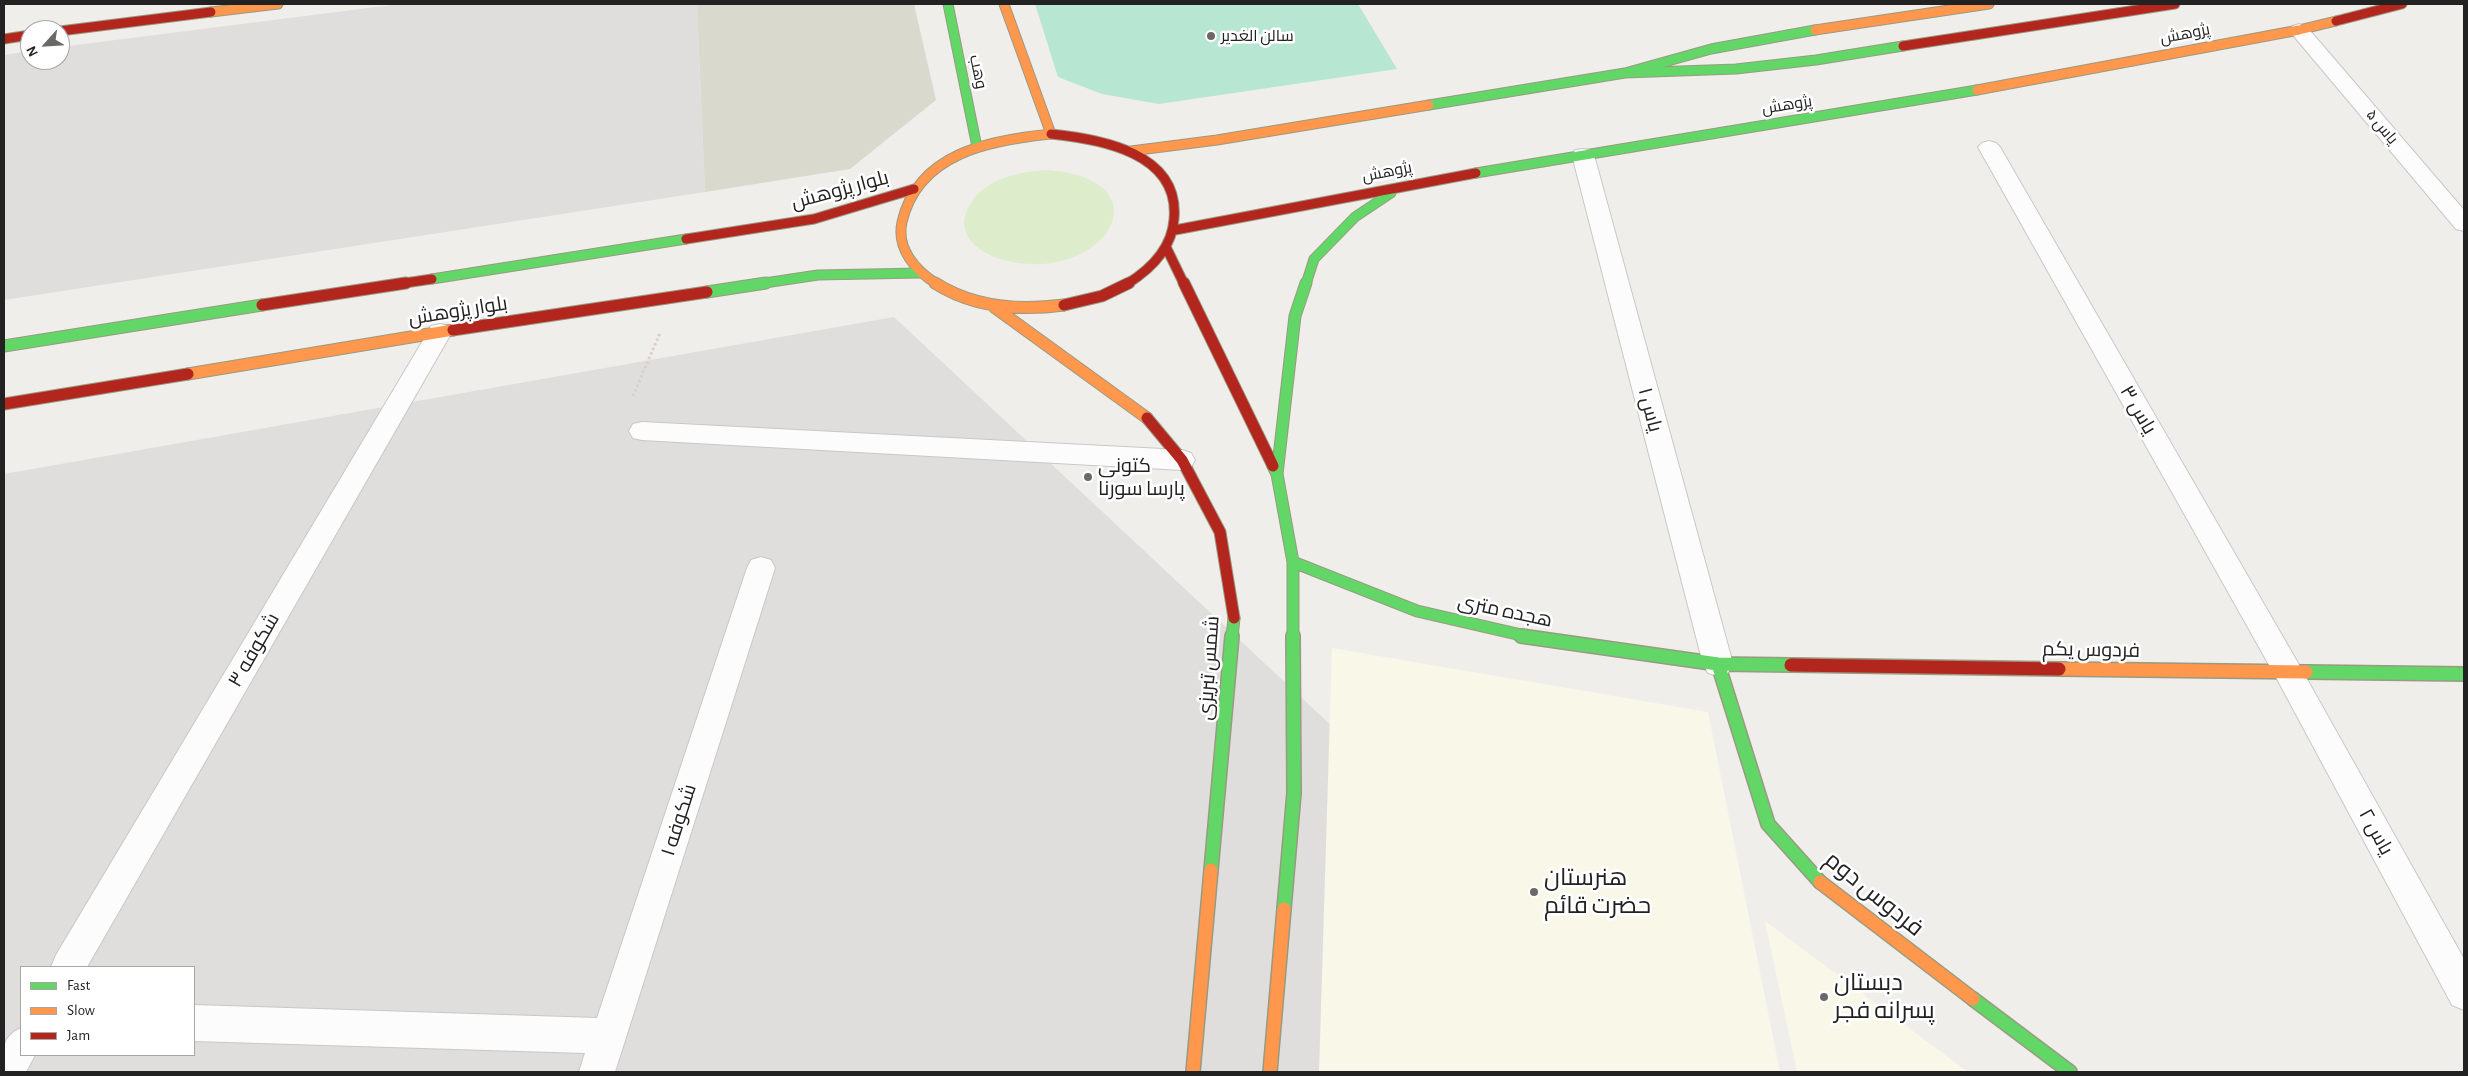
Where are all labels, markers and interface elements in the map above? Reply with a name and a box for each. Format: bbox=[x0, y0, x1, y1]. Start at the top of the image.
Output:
north arrow bbox=[20, 20, 70, 70]
street label: پژوهش bbox=[2158, 20, 2212, 48]
place label: سالن الغدیر bbox=[1221, 26, 1294, 46]
marker: سالن الغدیر bbox=[1205, 30, 1217, 42]
text: N bbox=[24, 44, 41, 59]
street label: وهب bbox=[965, 53, 991, 91]
street label: پژوهش bbox=[1761, 92, 1813, 118]
street label: یاس ۵ bbox=[2362, 106, 2402, 148]
street label: پژوهش bbox=[1360, 158, 1414, 186]
street label: بلوار پژوهش bbox=[789, 165, 891, 215]
street label: بلوار پژوهش bbox=[407, 291, 509, 331]
street label: یاس ۳ bbox=[2115, 381, 2161, 439]
street label: یاس ۱ bbox=[1633, 385, 1667, 435]
place label: کتونی پارسا سورنا bbox=[1098, 454, 1185, 501]
marker: کتونی پارسا سورنا bbox=[1082, 471, 1094, 483]
street label: هجده متری bbox=[1455, 589, 1555, 633]
street label: شکوفه ۳ bbox=[223, 609, 285, 691]
street label: شمس تبریزی bbox=[1193, 615, 1225, 721]
street label: فردوس یکم bbox=[2042, 637, 2140, 663]
street label: شکوفه ۱ bbox=[656, 781, 702, 859]
street label: یاس ۲ bbox=[2354, 805, 2398, 859]
street label: فردوس دوم bbox=[1819, 845, 1929, 943]
place label: هنرستان حضرت قائم bbox=[1544, 864, 1651, 920]
marker: هنرستان حضرت قائم bbox=[1528, 886, 1540, 898]
legend bbox=[20, 966, 195, 1056]
place label: دبستان پسرانه فجر bbox=[1834, 969, 1935, 1025]
text: Fast bbox=[67, 978, 90, 993]
marker: دبستان پسرانه فجر bbox=[1818, 991, 1830, 1003]
text: Slow bbox=[67, 1003, 95, 1018]
text: Jam bbox=[67, 1028, 90, 1043]

